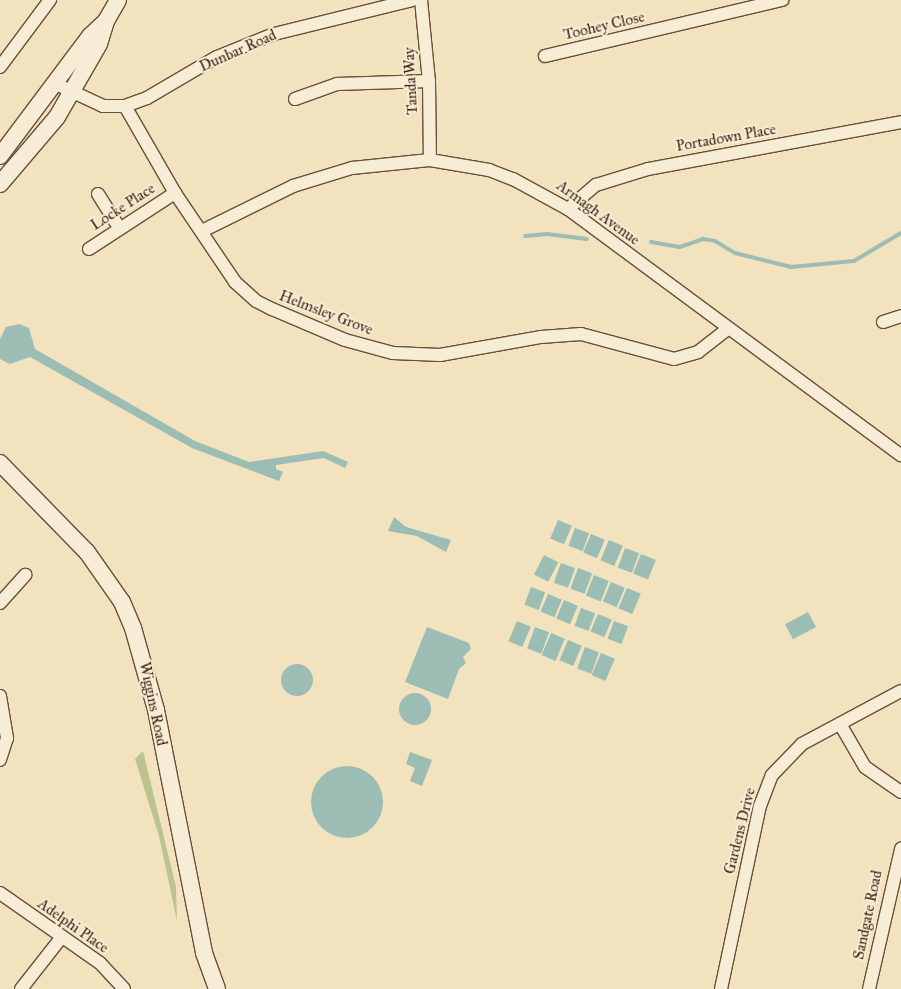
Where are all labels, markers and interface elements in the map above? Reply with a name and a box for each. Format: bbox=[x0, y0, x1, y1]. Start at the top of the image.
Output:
street label: Toohey Close bbox=[562, 8, 646, 44]
street label: Dunbar Road bbox=[197, 26, 279, 76]
street label: Tanda Way bbox=[400, 47, 422, 115]
street label: Portadown Place bbox=[675, 120, 777, 156]
street label: Armagh Avenue bbox=[553, 177, 643, 249]
street label: Locke Place bbox=[88, 180, 158, 234]
street label: Helmsley Grove bbox=[277, 287, 375, 339]
street label: Wiggins Road bbox=[135, 660, 171, 748]
street label: Gardens Drive bbox=[721, 786, 759, 876]
street label: Sandgate Road bbox=[850, 869, 886, 961]
street label: Adelphi Place bbox=[34, 895, 112, 957]

